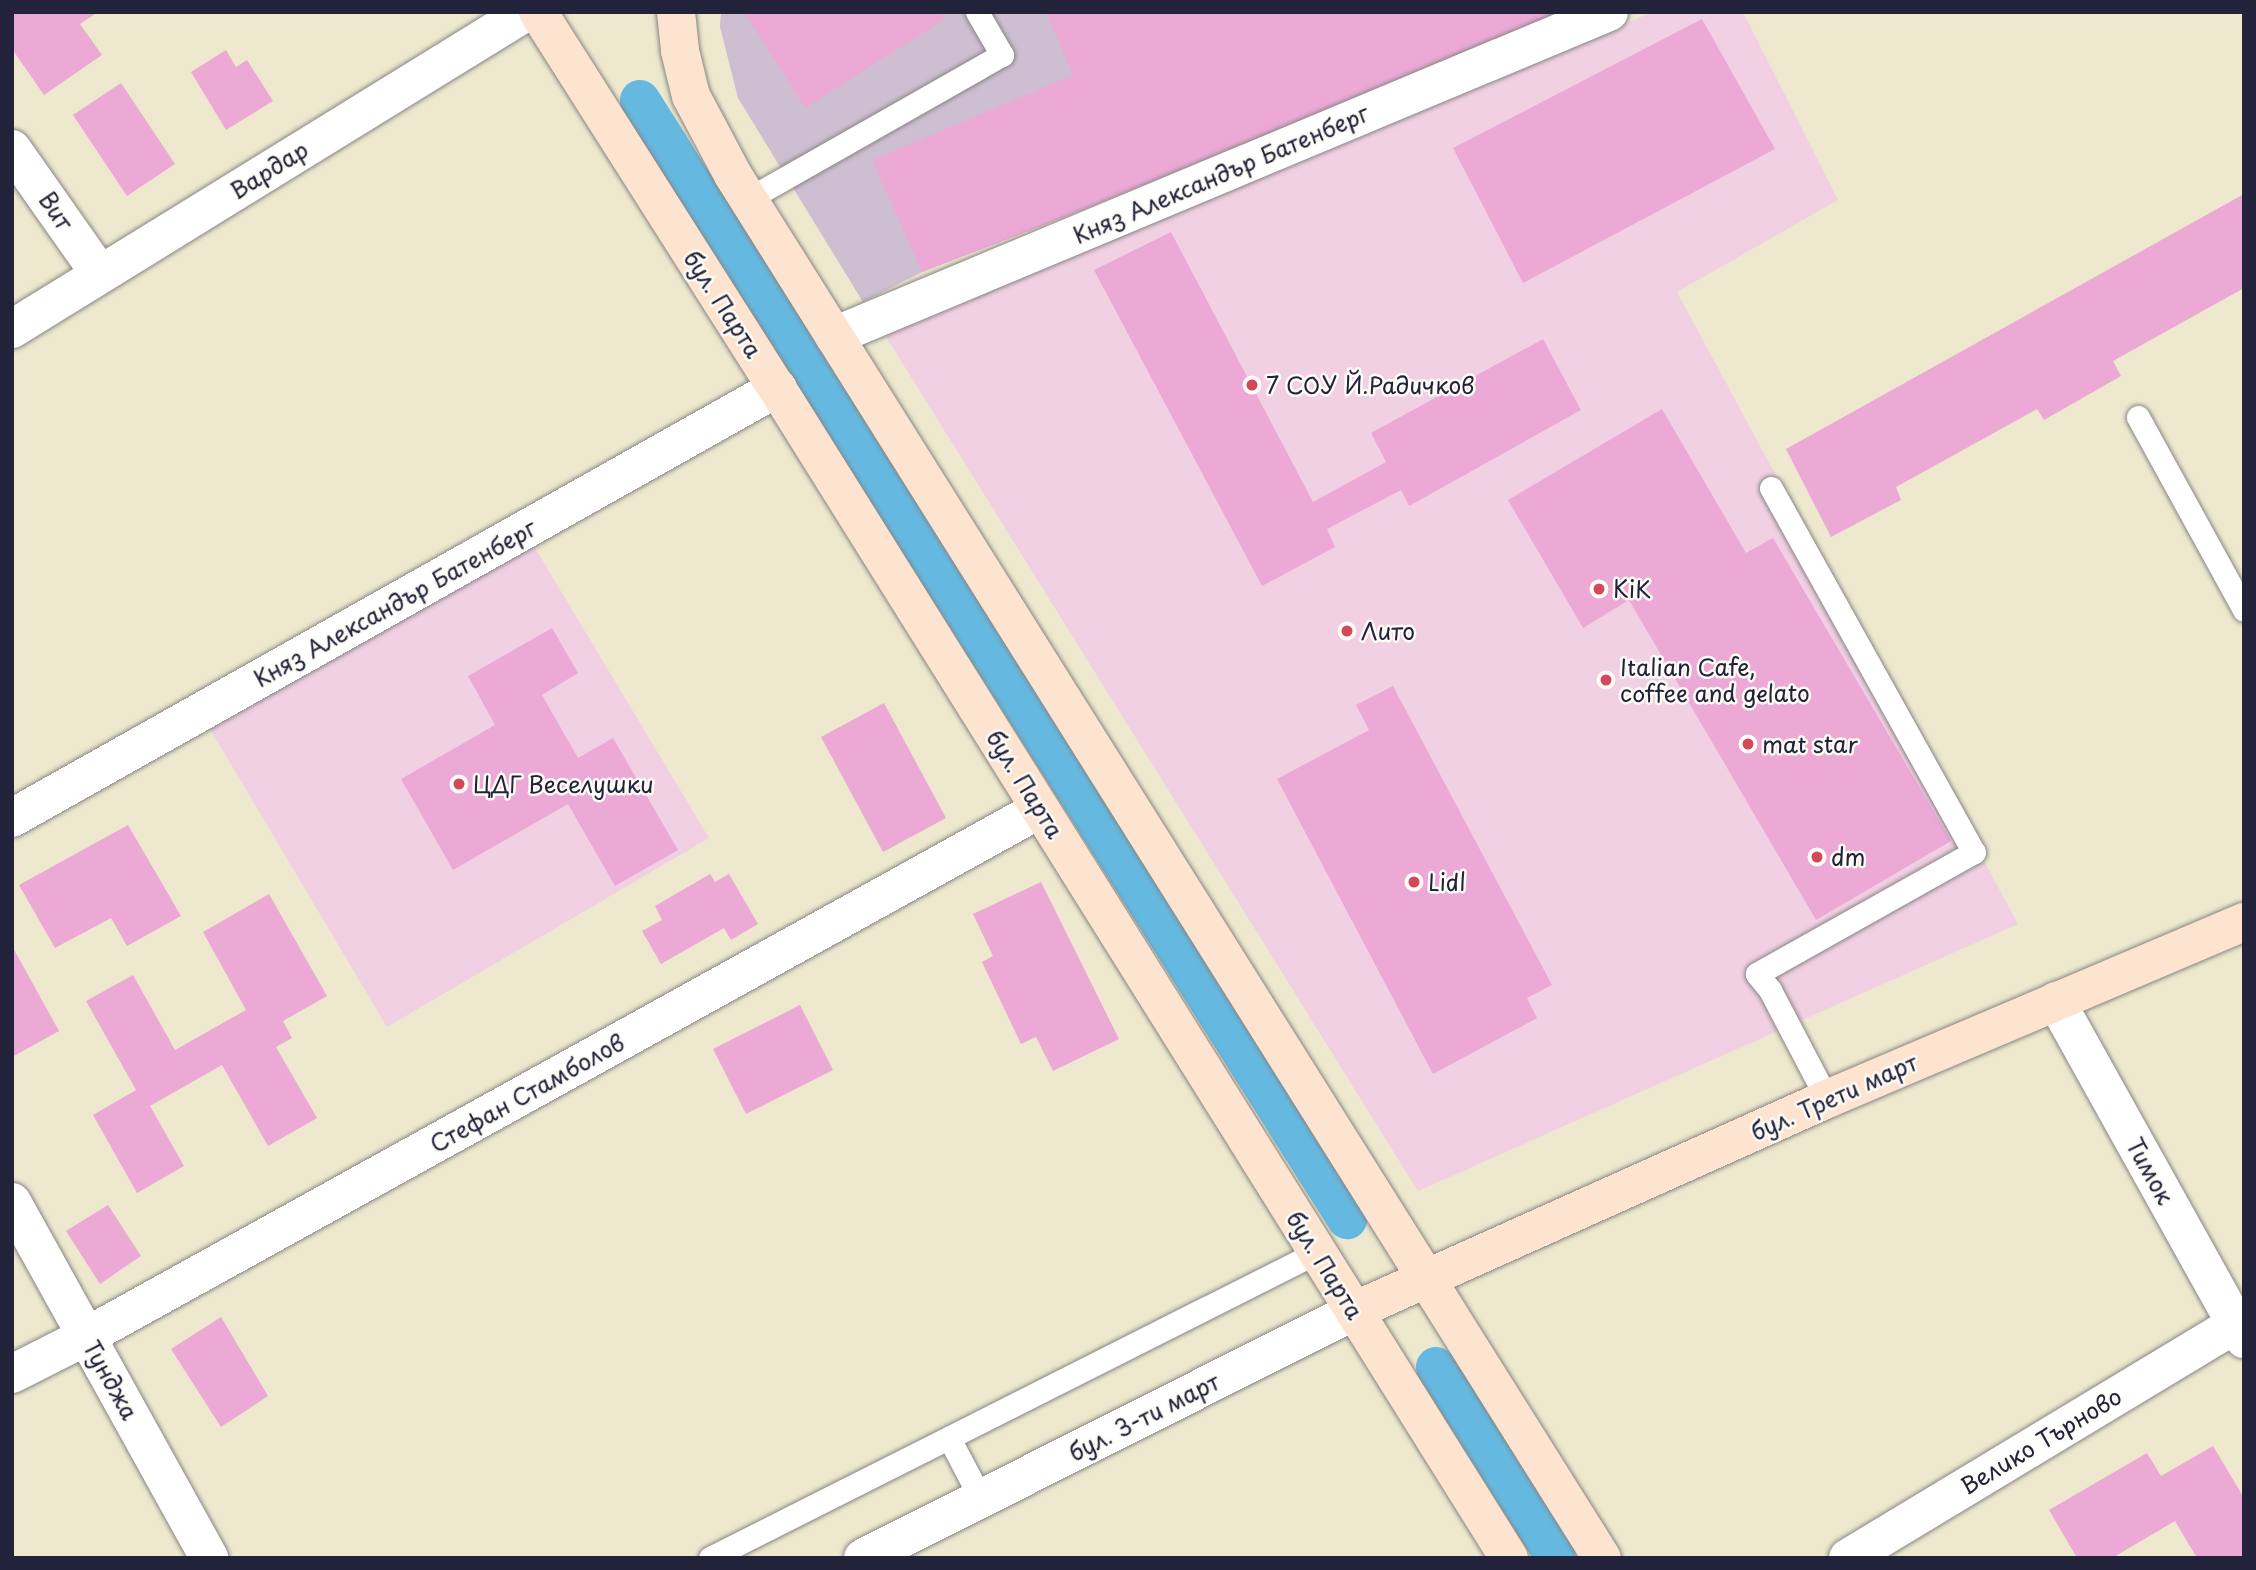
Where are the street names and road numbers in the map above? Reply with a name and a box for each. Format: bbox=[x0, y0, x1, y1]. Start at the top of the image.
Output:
street label: Княз Александър Батенберг bbox=[1069, 99, 1373, 249]
street label: Вардар bbox=[225, 135, 313, 205]
street label: Вит bbox=[33, 187, 79, 235]
street label: бул. Парта bbox=[678, 245, 768, 363]
street label: Княз Александър Батенберг bbox=[249, 514, 541, 692]
street label: бул. Парта bbox=[981, 725, 1069, 843]
street label: Стефан Стамболов bbox=[425, 1028, 629, 1158]
street label: бул. Трети март bbox=[1746, 1048, 1922, 1146]
street label: Тимок bbox=[2121, 1133, 2179, 1209]
street label: бул. Парта bbox=[1281, 1206, 1369, 1324]
street label: Тунджа bbox=[78, 1336, 144, 1424]
street label: бул. 3-ти март bbox=[1063, 1367, 1225, 1467]
street label: Велико Търново bbox=[1956, 1382, 2126, 1500]

